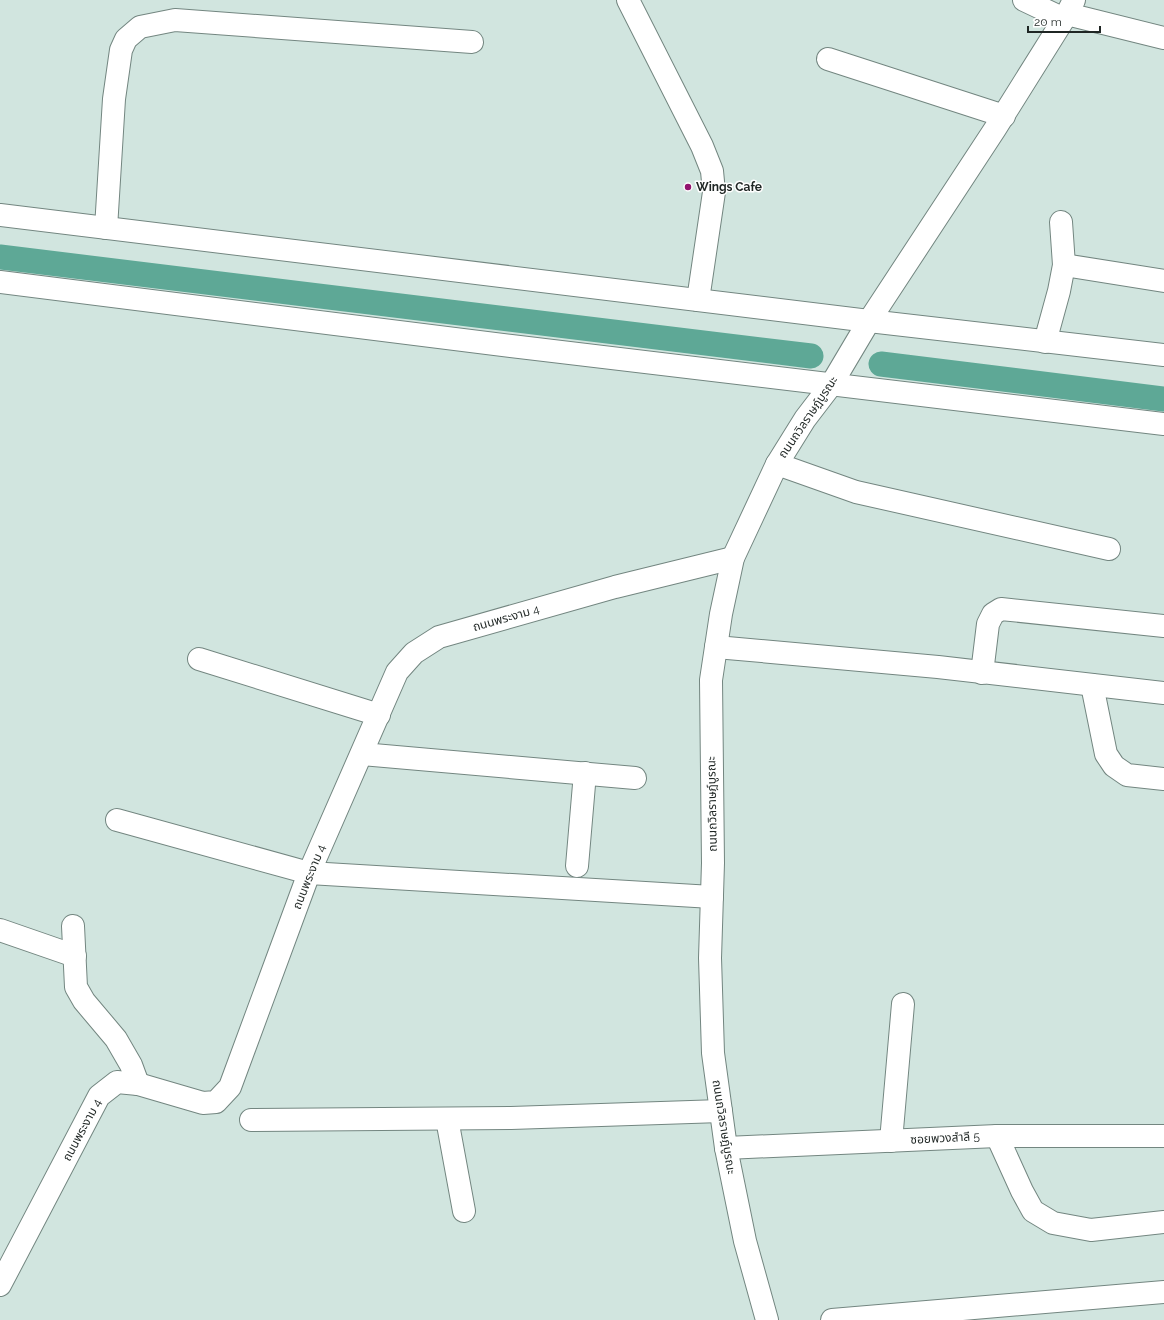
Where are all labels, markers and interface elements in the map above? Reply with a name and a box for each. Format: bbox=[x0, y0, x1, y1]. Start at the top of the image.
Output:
scale bar bbox=[1028, 8, 1100, 34]
text: 20 m bbox=[1034, 15, 1062, 29]
place label: Wings Cafe bbox=[696, 180, 762, 194]
marker: Wings Cafe bbox=[683, 182, 693, 192]
street label: ถนนถวิลราษฎ์บูรณะ bbox=[775, 373, 841, 461]
street label: ถนนพระงาม 4 bbox=[471, 602, 541, 634]
street label: ถนนถวิลราษฎ์บูรณะ bbox=[704, 756, 720, 852]
street label: ถนนพระงาม 4 bbox=[290, 842, 328, 911]
street label: ถนนถวิลราษฎ์บูรณะ bbox=[710, 1079, 738, 1175]
street label: ถนนพระงาม 4 bbox=[60, 1096, 104, 1164]
street label: ซอยพวงสำลี 5 bbox=[910, 1129, 981, 1147]

